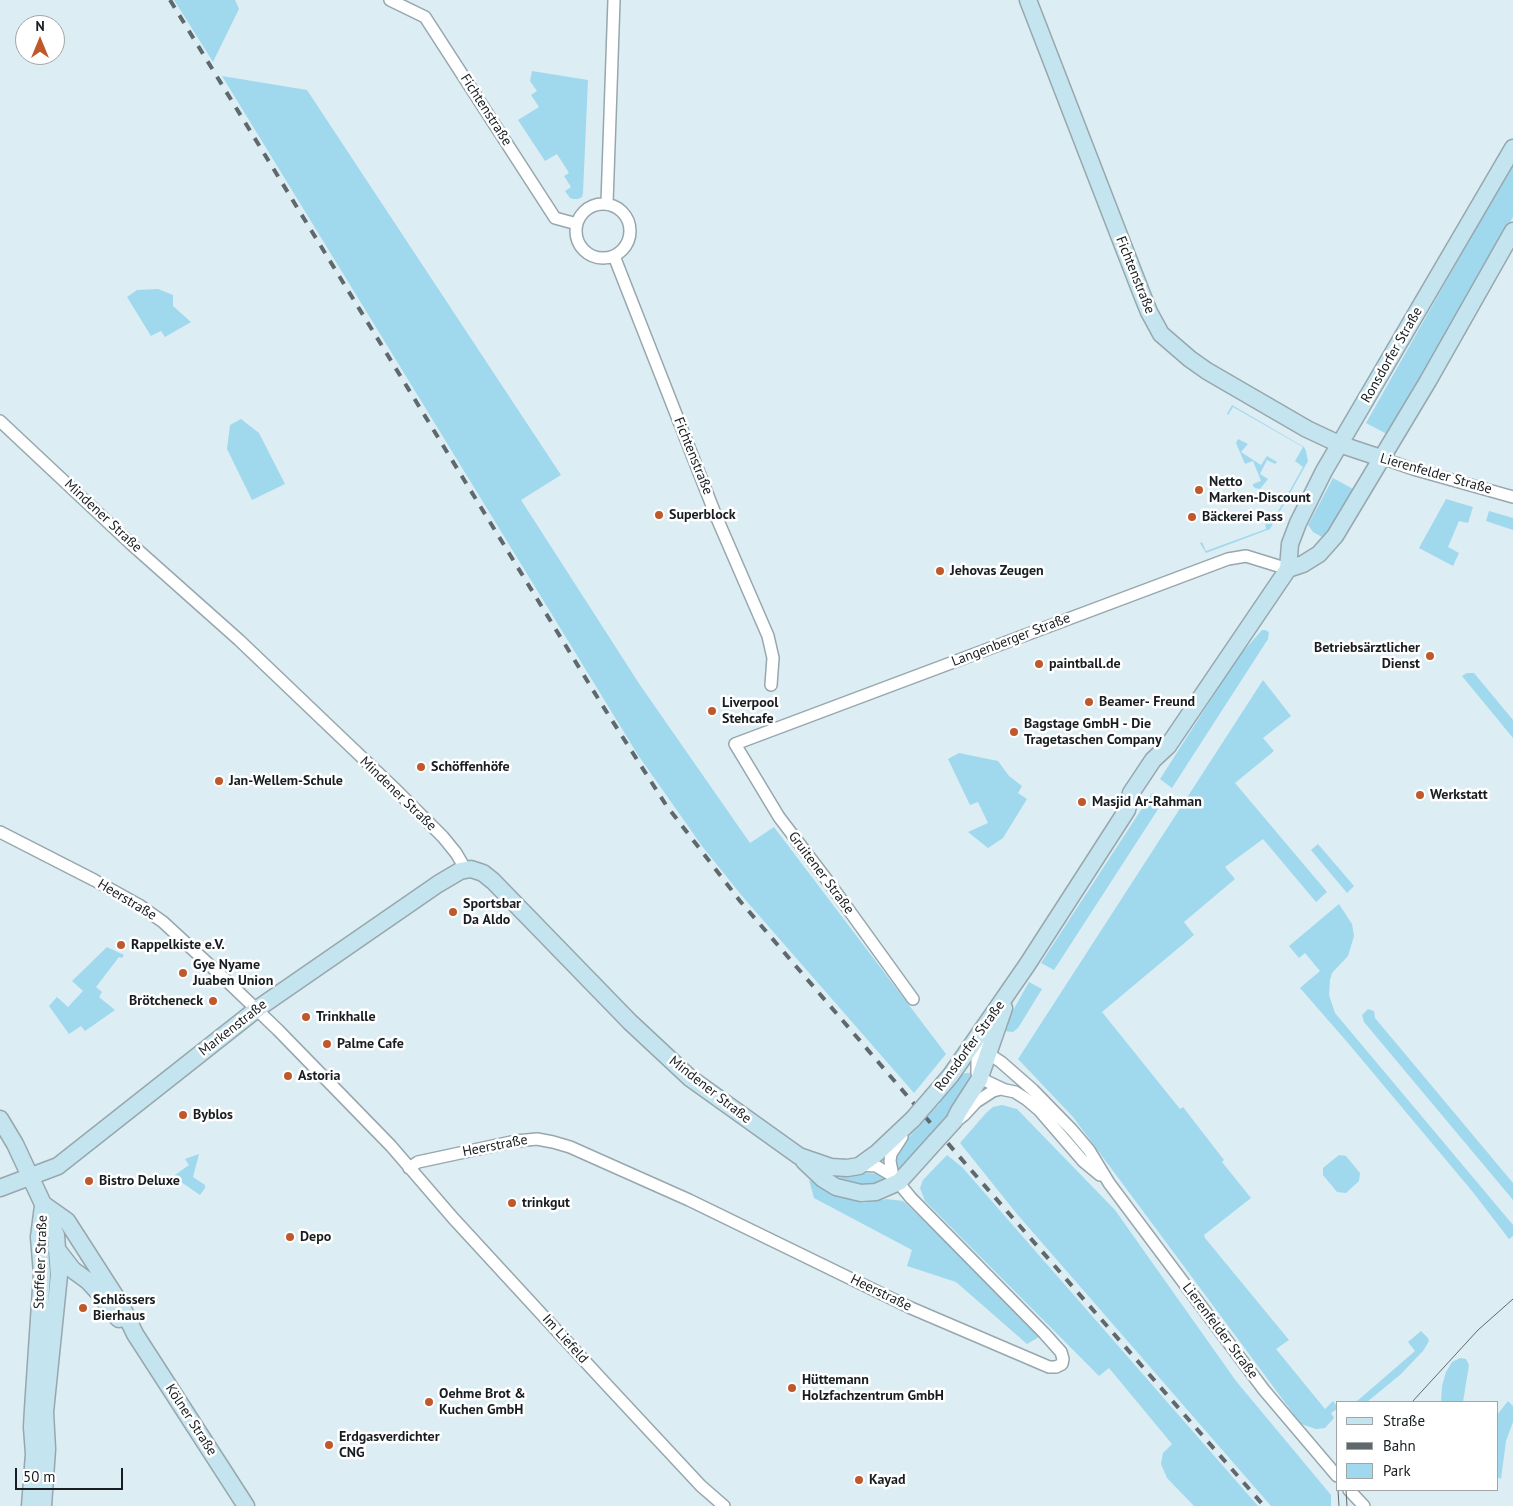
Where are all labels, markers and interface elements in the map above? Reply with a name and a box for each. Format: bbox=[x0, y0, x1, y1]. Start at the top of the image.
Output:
north arrow bbox=[15, 15, 65, 65]
text: N bbox=[35, 17, 45, 35]
street label: Fichtenstraße bbox=[457, 71, 515, 149]
street label: Fichtenstraße bbox=[1112, 234, 1158, 316]
street label: Ronsdorfer Straße bbox=[1358, 304, 1426, 406]
street label: Fichtenstraße bbox=[670, 415, 716, 497]
street label: Lierenfelder Straße bbox=[1378, 450, 1494, 498]
place label: Netto Marken-Discount bbox=[1209, 474, 1311, 507]
street label: Mindener Straße bbox=[61, 476, 145, 556]
marker: Netto Marken-Discount bbox=[1193, 484, 1205, 496]
place label: Superblock bbox=[669, 507, 736, 523]
marker: Superblock bbox=[653, 509, 665, 521]
place label: Bäckerei Pass bbox=[1202, 509, 1283, 525]
marker: Bäckerei Pass bbox=[1186, 511, 1198, 523]
place label: Jehovas Zeugen bbox=[950, 563, 1044, 579]
marker: Jehovas Zeugen bbox=[934, 565, 946, 577]
street label: Langenberger Straße bbox=[949, 610, 1073, 670]
place label: Betriebsärztlicher Dienst bbox=[1314, 640, 1420, 672]
marker: Betriebsärztlicher Dienst bbox=[1424, 650, 1436, 662]
place label: paintball.de bbox=[1049, 656, 1121, 672]
marker: paintball.de bbox=[1033, 658, 1045, 670]
place label: Beamer- Freund bbox=[1099, 694, 1195, 710]
place label: Liverpool Stehcafe bbox=[722, 695, 778, 728]
marker: Beamer- Freund bbox=[1083, 696, 1095, 708]
marker: Liverpool Stehcafe bbox=[706, 705, 718, 717]
place label: Bagstage GmbH - Die Tragetaschen Company bbox=[1024, 716, 1162, 749]
marker: Bagstage GmbH - Die Tragetaschen Company bbox=[1008, 726, 1020, 738]
street label: Mindener Straße bbox=[356, 753, 440, 835]
place label: Schöffenhöfe bbox=[431, 759, 510, 775]
marker: Schöffenhöfe bbox=[415, 761, 427, 773]
place label: Jan-Wellem-Schule bbox=[229, 773, 343, 789]
marker: Jan-Wellem-Schule bbox=[213, 775, 225, 787]
place label: Werkstatt bbox=[1430, 787, 1488, 803]
marker: Werkstatt bbox=[1414, 789, 1426, 801]
place label: Masjid Ar-Rahman bbox=[1092, 794, 1202, 810]
marker: Masjid Ar-Rahman bbox=[1076, 796, 1088, 808]
street label: Gruitener Straße bbox=[785, 828, 857, 918]
street label: Heerstraße bbox=[94, 876, 160, 924]
place label: Sportsbar Da Aldo bbox=[463, 896, 521, 929]
marker: Sportsbar Da Aldo bbox=[447, 906, 459, 918]
place label: Rappelkiste e.V. bbox=[131, 937, 225, 953]
marker: Rappelkiste e.V. bbox=[115, 939, 127, 951]
place label: Gye Nyame Juaben Union bbox=[193, 957, 273, 990]
marker: Gye Nyame Juaben Union bbox=[177, 967, 189, 979]
place label: Brötcheneck bbox=[129, 993, 203, 1009]
marker: Brötcheneck bbox=[207, 995, 219, 1007]
street label: Markenstraße bbox=[196, 996, 270, 1060]
street label: Ronsdorfer Straße bbox=[932, 997, 1008, 1095]
place label: Trinkhalle bbox=[316, 1009, 376, 1025]
marker: Trinkhalle bbox=[300, 1011, 312, 1023]
place label: Palme Cafe bbox=[337, 1036, 404, 1052]
marker: Palme Cafe bbox=[321, 1038, 333, 1050]
street label: Mindener Straße bbox=[666, 1053, 754, 1127]
place label: Astoria bbox=[298, 1068, 340, 1084]
marker: Astoria bbox=[282, 1070, 294, 1082]
place label: Byblos bbox=[193, 1107, 233, 1123]
marker: Byblos bbox=[177, 1109, 189, 1121]
street label: Heerstraße bbox=[461, 1131, 529, 1161]
place label: Bistro Deluxe bbox=[99, 1173, 180, 1189]
marker: Bistro Deluxe bbox=[83, 1175, 95, 1187]
place label: trinkgut bbox=[522, 1195, 570, 1211]
marker: trinkgut bbox=[506, 1197, 518, 1209]
street label: Stoffeler Straße bbox=[31, 1215, 51, 1309]
place label: Depo bbox=[300, 1229, 331, 1245]
marker: Depo bbox=[284, 1231, 296, 1243]
street label: Heerstraße bbox=[848, 1271, 914, 1315]
street label: Lierenfelder Straße bbox=[1179, 1280, 1261, 1382]
place label: Schlössers Bierhaus bbox=[93, 1292, 155, 1324]
marker: Schlössers Bierhaus bbox=[77, 1302, 89, 1314]
street label: Im Liefeld bbox=[539, 1311, 591, 1367]
place label: Hüttemann Holzfachzentrum GmbH bbox=[802, 1372, 944, 1404]
street label: Kölner Straße bbox=[162, 1381, 220, 1459]
marker: Hüttemann Holzfachzentrum GmbH bbox=[786, 1382, 798, 1394]
place label: Oehme Brot & Kuchen GmbH bbox=[439, 1386, 526, 1418]
marker: Oehme Brot & Kuchen GmbH bbox=[423, 1396, 435, 1408]
legend bbox=[1336, 1401, 1498, 1491]
text: Straße bbox=[1383, 1411, 1425, 1430]
place label: Erdgasverdichter CNG bbox=[339, 1429, 440, 1461]
text: Bahn bbox=[1383, 1436, 1416, 1455]
marker: Erdgasverdichter CNG bbox=[323, 1439, 335, 1451]
scale bar bbox=[18, 1458, 125, 1490]
text: Park bbox=[1383, 1461, 1411, 1480]
text: 50 m bbox=[23, 1467, 56, 1486]
place label: Kayad bbox=[869, 1472, 906, 1488]
marker: Kayad bbox=[853, 1474, 865, 1486]

